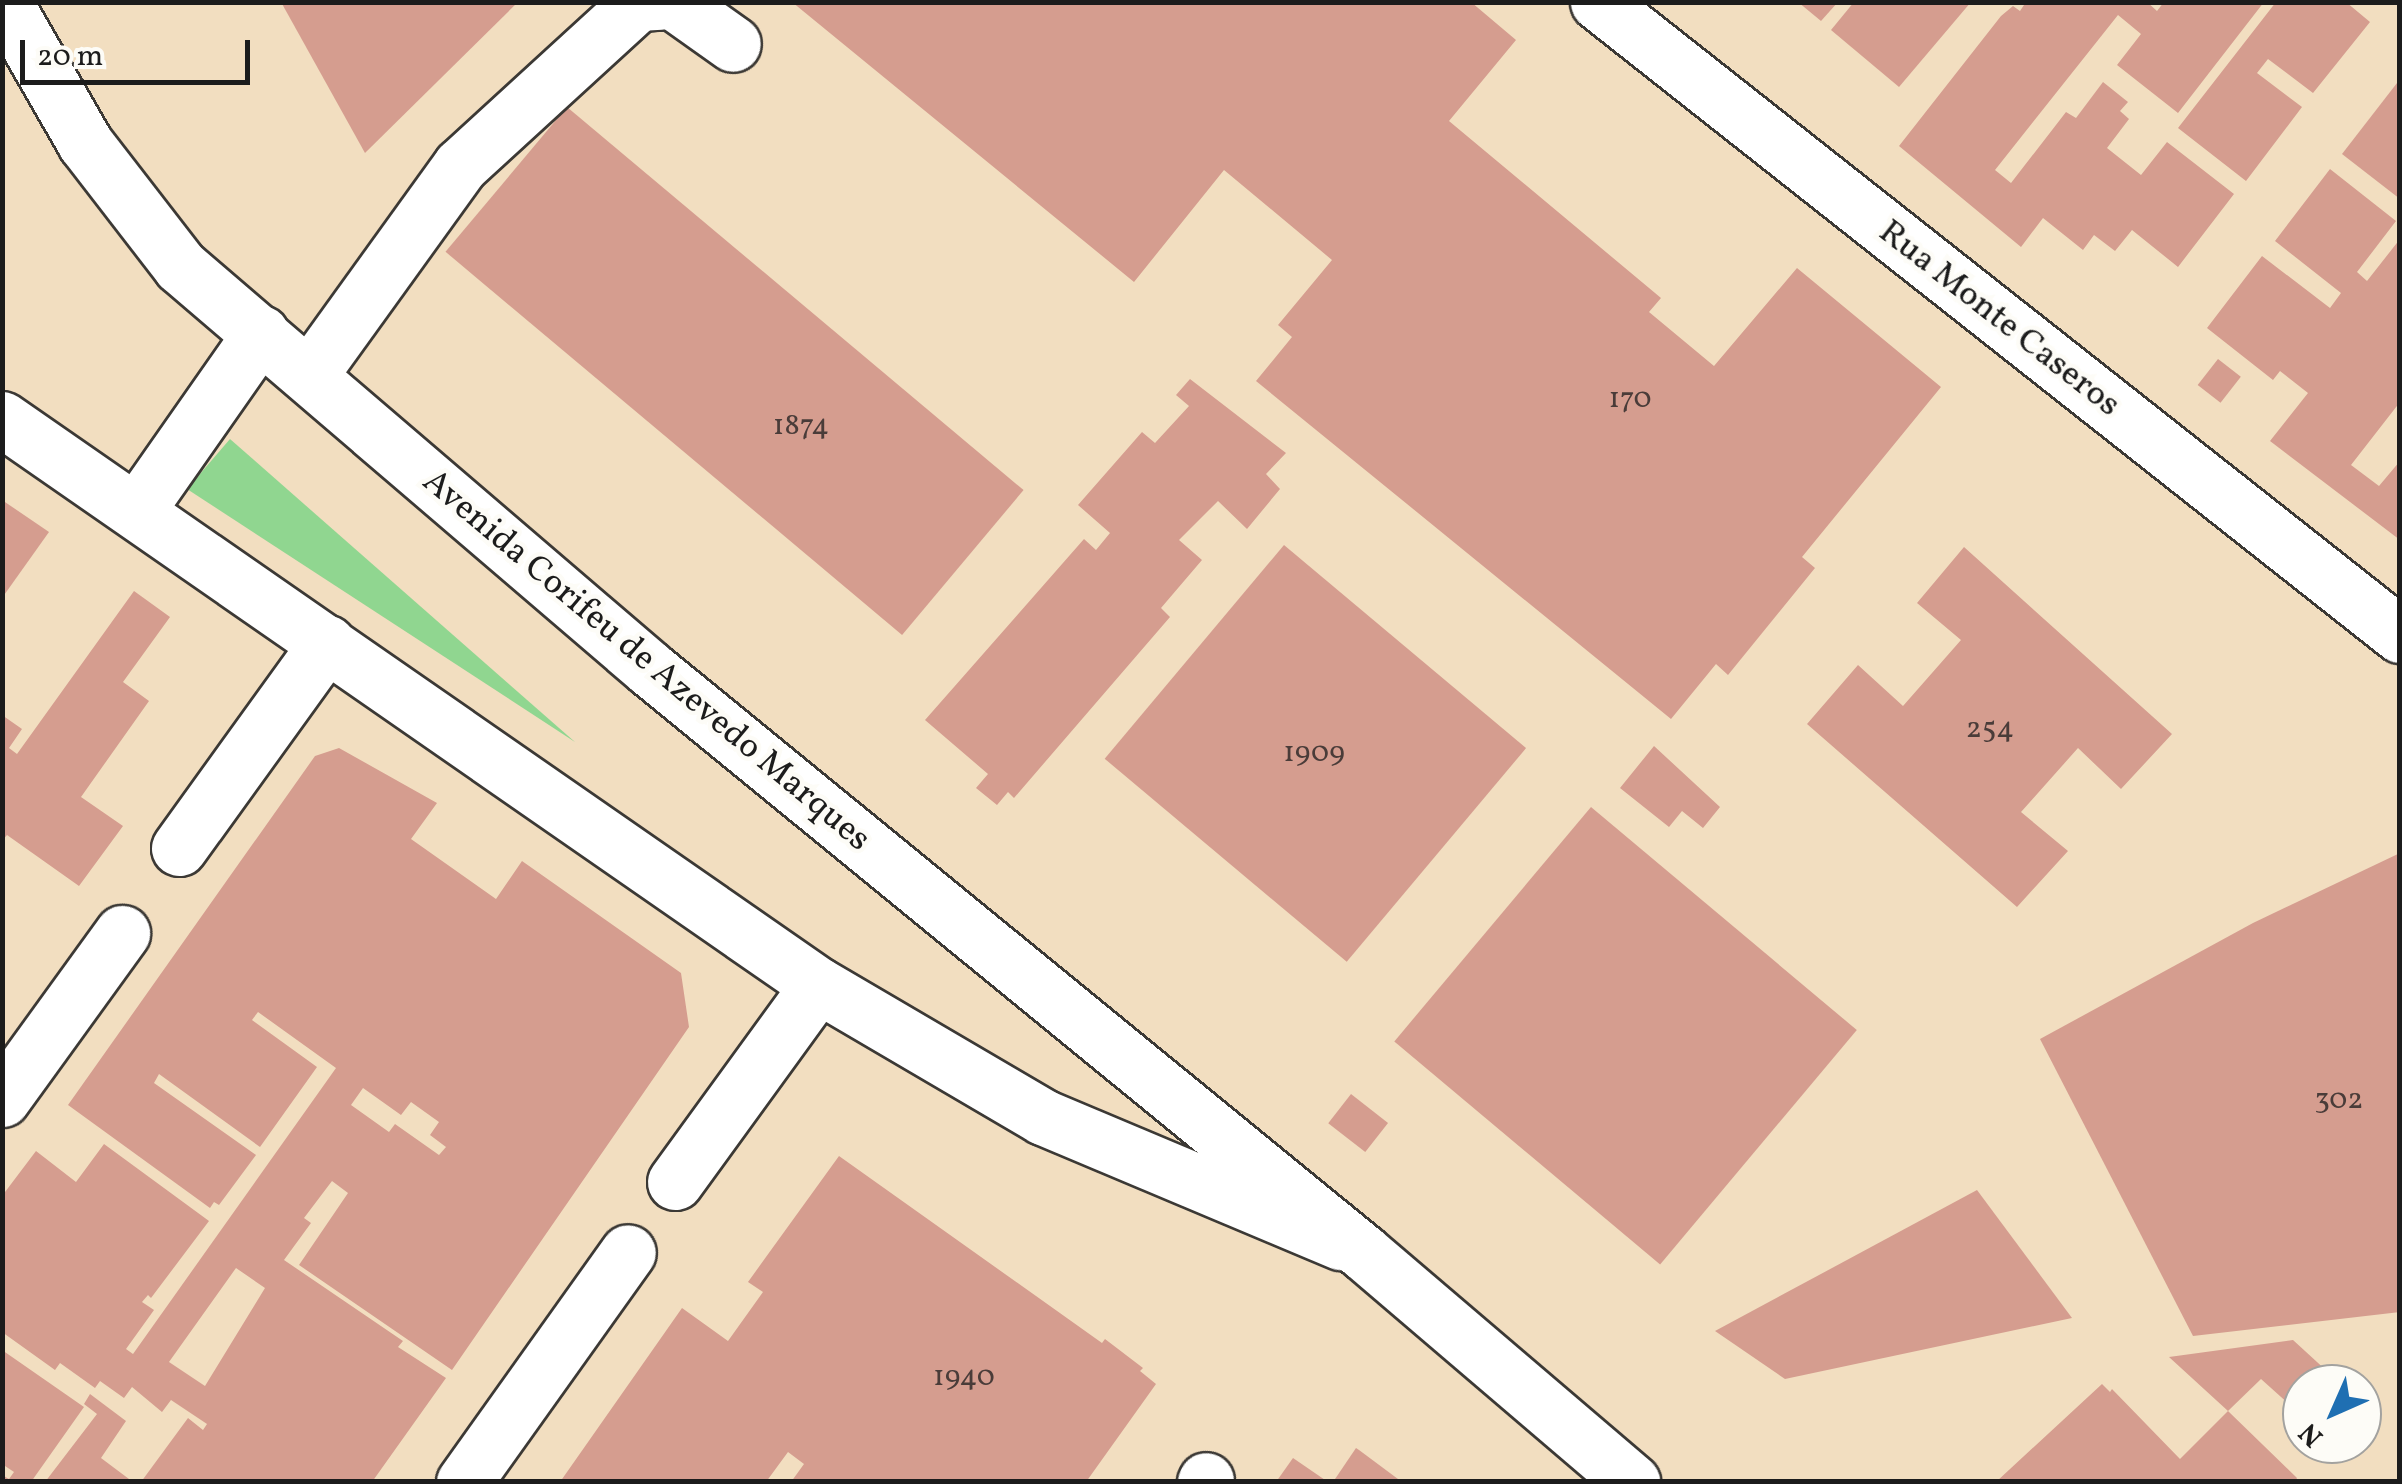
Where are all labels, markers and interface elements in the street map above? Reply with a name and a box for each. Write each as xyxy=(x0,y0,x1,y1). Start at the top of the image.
scale bar xyxy=(25,20,255,82)
text: 20 m xyxy=(37,36,103,78)
street label: Rua Monte Caseros xyxy=(1870,212,2128,426)
house number: 170 xyxy=(1608,381,1652,417)
house number: 1874 xyxy=(773,408,829,444)
street label: Avenida Corifeu de Azevedo Marques xyxy=(414,461,878,861)
house number: 254 xyxy=(1966,711,2014,747)
house number: 1909 xyxy=(1283,735,1345,771)
house number: 302 xyxy=(2315,1082,2363,1118)
house number: 1940 xyxy=(933,1359,995,1395)
north arrow xyxy=(2282,1364,2382,1464)
text: N xyxy=(2291,1413,2333,1455)

